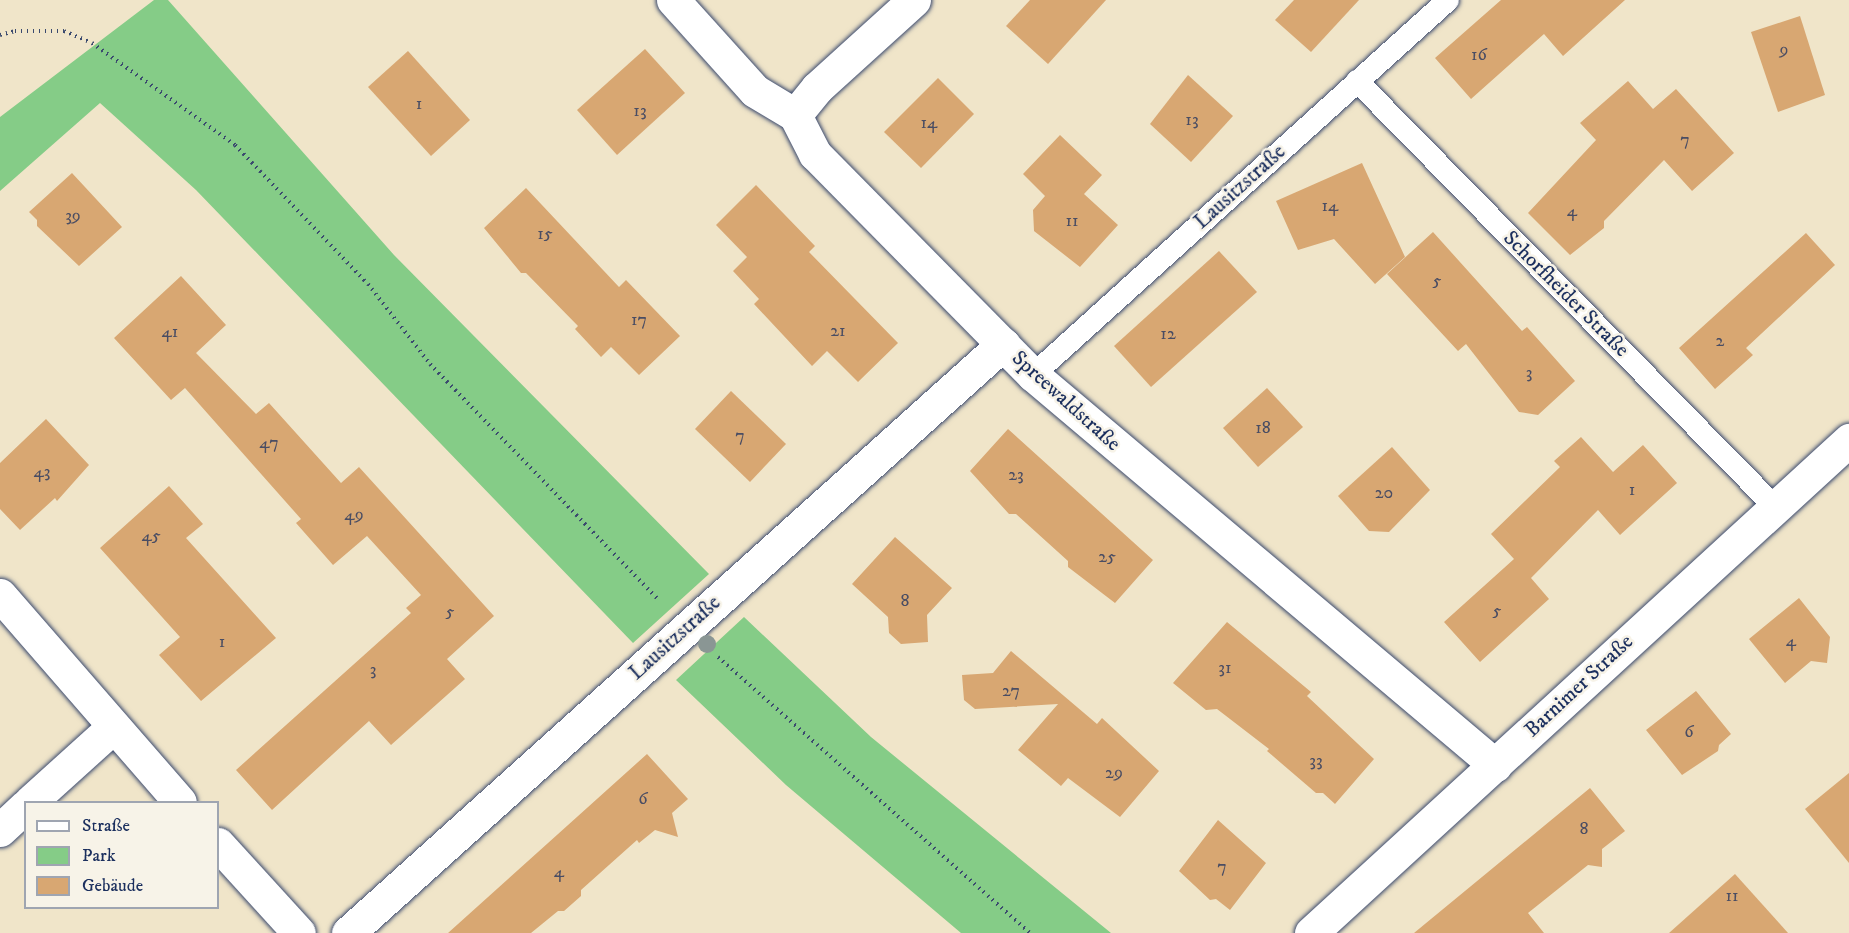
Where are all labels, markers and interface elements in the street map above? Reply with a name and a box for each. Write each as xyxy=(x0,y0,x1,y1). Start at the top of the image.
house number: 9 xyxy=(1780,39,1788,61)
house number: 16 xyxy=(1471,44,1487,66)
house number: 1 xyxy=(416,93,422,115)
house number: 13 xyxy=(633,100,647,122)
house number: 13 xyxy=(1185,109,1199,131)
house number: 14 xyxy=(921,112,937,134)
house number: 7 xyxy=(1680,129,1690,151)
street label: Lausitzstraße xyxy=(1189,139,1291,235)
house number: 14 xyxy=(1322,195,1338,217)
house number: 4 xyxy=(1567,200,1577,222)
house number: 39 xyxy=(65,205,81,227)
house number: 11 xyxy=(1065,210,1079,232)
house number: 15 xyxy=(537,223,553,245)
street label: Schorfheider Straße xyxy=(1498,226,1634,362)
house number: 5 xyxy=(1433,270,1441,292)
house number: 17 xyxy=(631,309,647,331)
house number: 21 xyxy=(830,320,846,342)
house number: 41 xyxy=(162,321,178,343)
house number: 12 xyxy=(1160,323,1176,345)
house number: 2 xyxy=(1716,330,1724,352)
street label: Spreewaldstraße xyxy=(1006,346,1126,456)
house number: 3 xyxy=(1526,362,1532,384)
house number: 18 xyxy=(1255,417,1271,439)
house number: 7 xyxy=(735,425,745,447)
house number: 47 xyxy=(259,432,279,454)
house number: 43 xyxy=(33,461,51,483)
house number: 23 xyxy=(1008,464,1024,486)
house number: 1 xyxy=(1629,479,1635,501)
house number: 20 xyxy=(1375,482,1393,504)
house number: 49 xyxy=(344,504,364,526)
house number: 45 xyxy=(141,525,161,547)
house number: 25 xyxy=(1098,546,1116,568)
street label: Lausitzstraße xyxy=(624,590,726,686)
house number: 8 xyxy=(900,590,910,612)
house number: 5 xyxy=(1493,600,1501,622)
house number: 5 xyxy=(446,601,454,623)
street label: Barnimer Straße xyxy=(1520,629,1638,743)
house number: 4 xyxy=(1786,630,1796,652)
house number: 1 xyxy=(219,631,225,653)
house number: 31 xyxy=(1218,657,1232,679)
house number: 3 xyxy=(370,659,376,681)
house number: 27 xyxy=(1002,680,1020,702)
house number: 6 xyxy=(1684,721,1694,743)
house number: 33 xyxy=(1309,750,1323,772)
house number: 29 xyxy=(1105,762,1123,784)
house number: 6 xyxy=(638,788,648,810)
legend xyxy=(24,801,219,909)
text: Straße xyxy=(82,815,130,837)
house number: 8 xyxy=(1579,818,1589,840)
text: Park xyxy=(82,845,116,867)
house number: 7 xyxy=(1217,856,1227,878)
house number: 4 xyxy=(554,861,564,883)
text: Gebäude xyxy=(82,875,143,897)
house number: 11 xyxy=(1725,885,1739,907)

